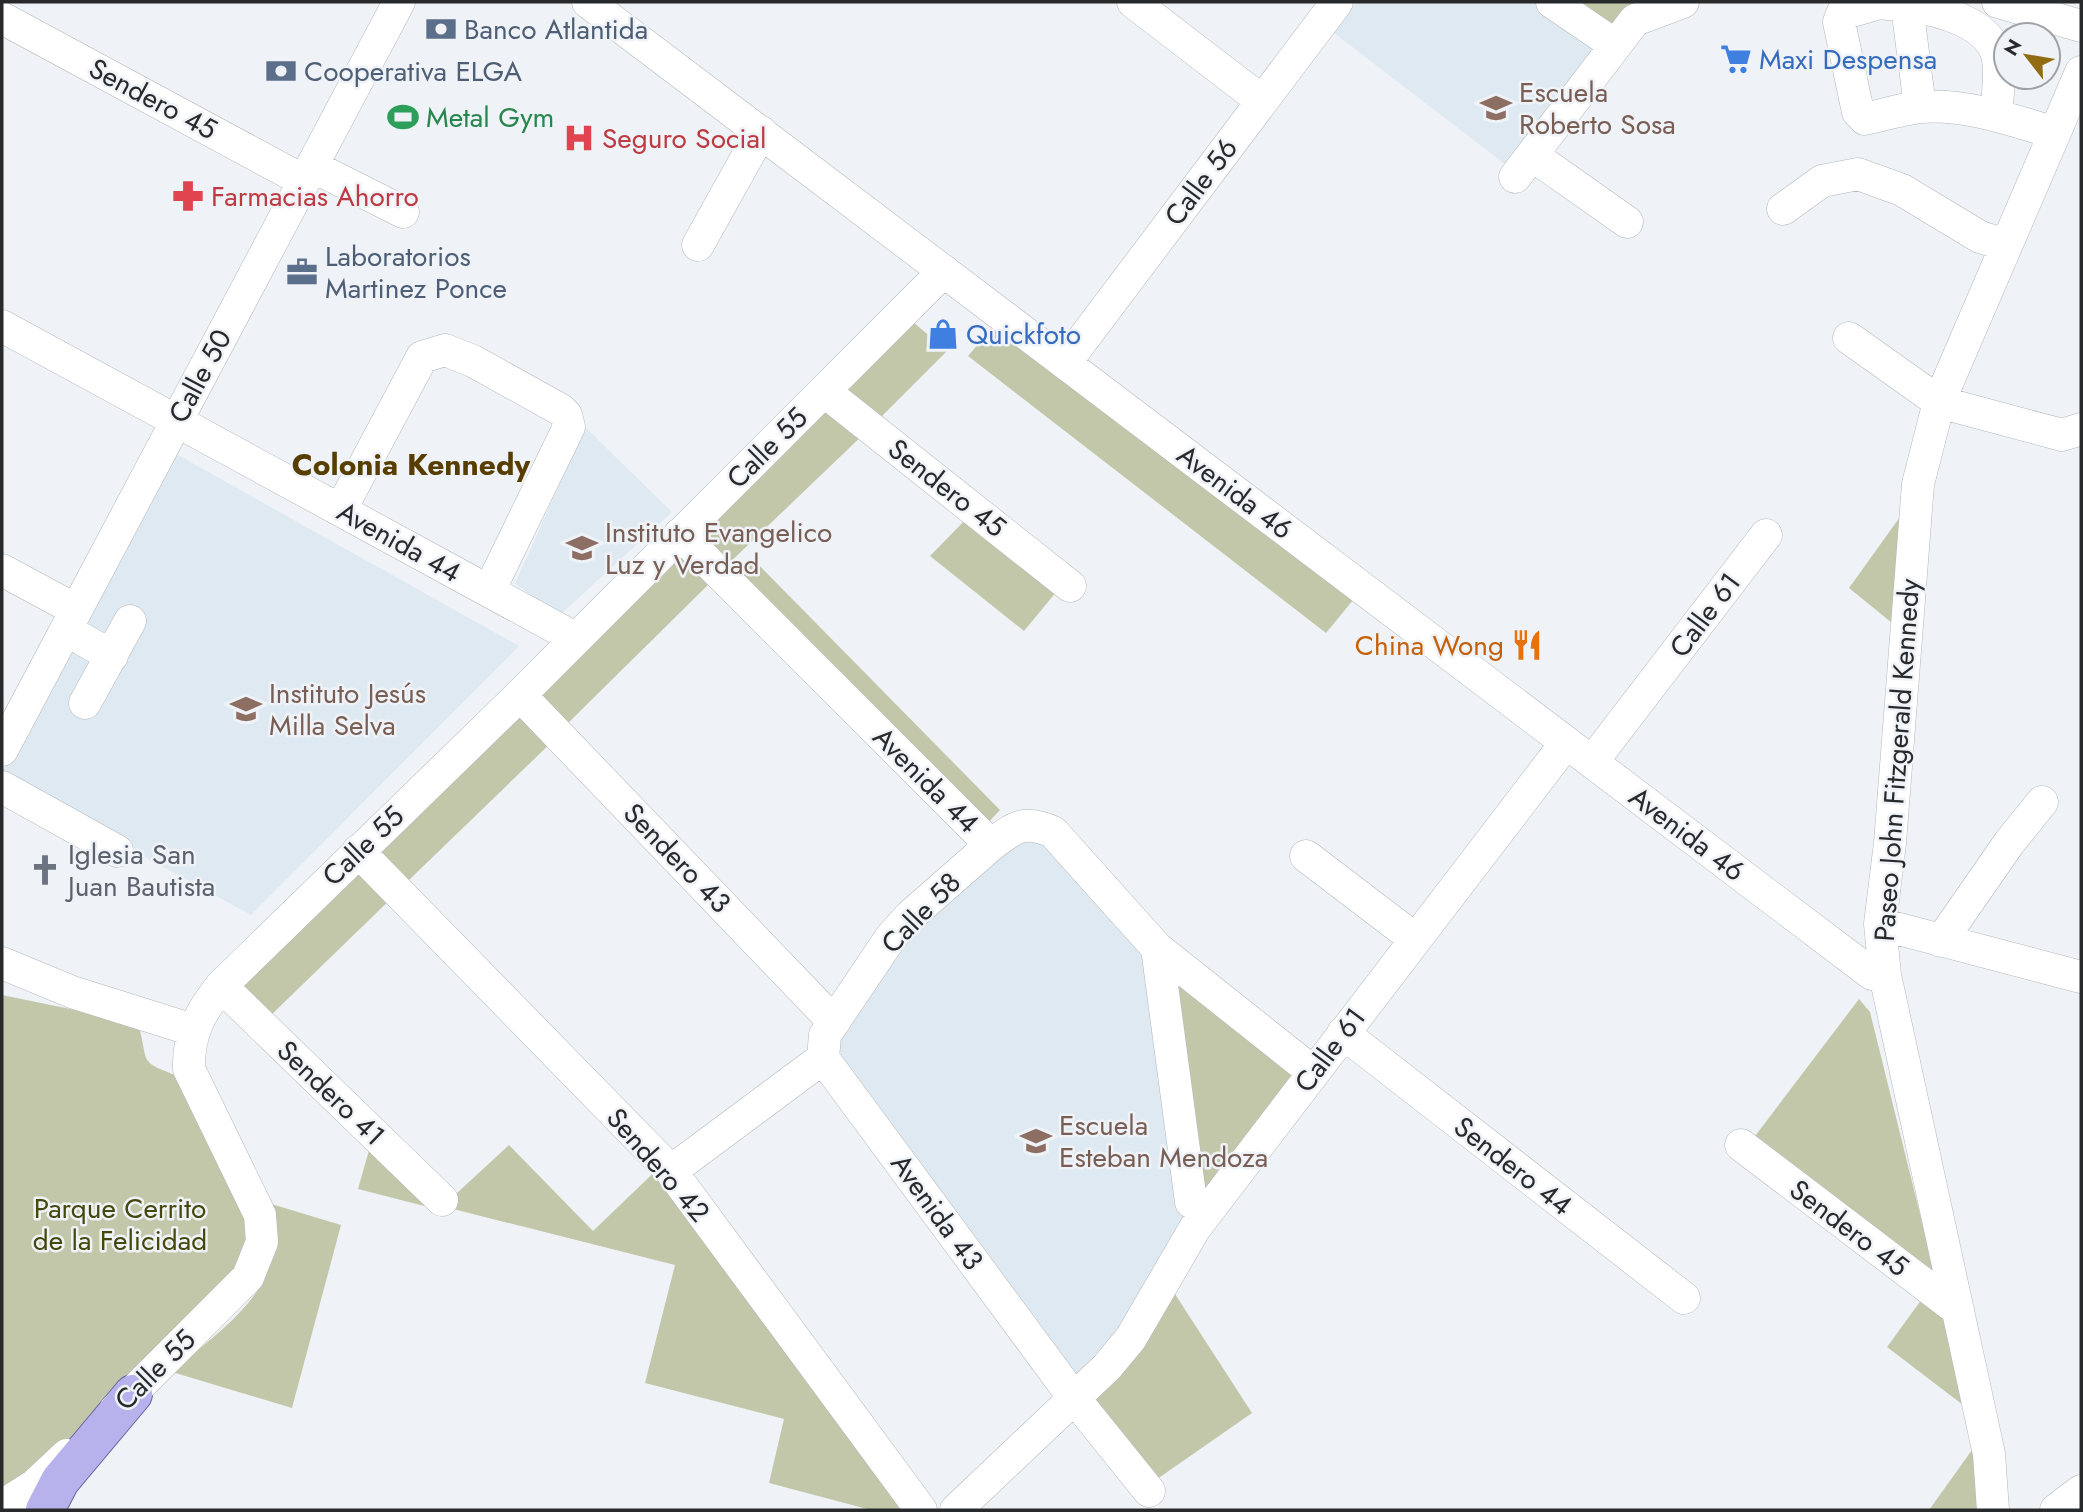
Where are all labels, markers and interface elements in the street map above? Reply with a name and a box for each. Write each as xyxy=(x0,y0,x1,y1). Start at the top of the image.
place label: Banco Atlantida xyxy=(464,9,648,50)
bank icon: Banco Atlantida xyxy=(424,12,458,46)
north arrow xyxy=(1992,21,2062,91)
text: N xyxy=(1997,34,2028,61)
place label: Maxi Despensa xyxy=(1759,39,1937,80)
supermarket icon: Maxi Despensa xyxy=(1719,42,1753,76)
street label: Sendero 45 xyxy=(82,48,224,150)
place label: Cooperativa ELGA xyxy=(304,51,522,92)
bank icon: Cooperativa ELGA xyxy=(264,54,298,88)
place label: Escuela Roberto Sosa xyxy=(1519,72,1676,145)
school or university icon: Escuela Roberto Sosa xyxy=(1479,91,1513,125)
place label: Metal Gym xyxy=(426,97,554,138)
sports icon: Metal Gym xyxy=(386,100,420,134)
place label: Seguro Social xyxy=(602,118,767,159)
hospital icon: Seguro Social xyxy=(562,121,596,155)
street label: Calle 56 xyxy=(1154,130,1248,234)
place label: Farmacias Ahorro xyxy=(211,176,419,217)
pharmacy icon: Farmacias Ahorro xyxy=(171,179,205,213)
place label: Laboratorios Martinez Ponce xyxy=(325,236,507,309)
office icon: Laboratorios Martinez Ponce xyxy=(285,255,319,289)
place label: Quickfoto xyxy=(966,314,1081,355)
shop icon: Quickfoto xyxy=(926,317,960,351)
street label: Calle 50 xyxy=(158,322,242,430)
street label: Calle 55 xyxy=(717,398,817,498)
street label: Sendero 45 xyxy=(879,429,1015,547)
street label: Avenida 46 xyxy=(1168,435,1302,549)
district label: Colonia Kennedy xyxy=(292,443,531,486)
street label: Avenida 44 xyxy=(330,491,468,593)
place label: Instituto Evangelico Luz y Verdad xyxy=(605,512,832,585)
school or university icon: Instituto Evangelico Luz y Verdad xyxy=(565,531,599,565)
street label: Calle 61 xyxy=(1659,564,1751,666)
street label: Paseo John Fitzgerald Kennedy xyxy=(1864,577,1930,943)
place label: China Wong xyxy=(1355,625,1504,666)
restaurant icon: China Wong xyxy=(1510,628,1544,662)
place label: Instituto Jesús Milla Selva xyxy=(269,673,426,746)
school or university icon: Instituto Jesús Milla Selva xyxy=(229,692,263,726)
street label: Avenida 44 xyxy=(863,717,989,843)
street label: Avenida 46 xyxy=(1620,777,1754,891)
street label: Sendero 43 xyxy=(614,794,740,922)
street label: Calle 55 xyxy=(313,797,413,895)
place label: Iglesia San Juan Bautista xyxy=(64,834,215,907)
church icon: Iglesia San Juan Bautista xyxy=(28,853,62,887)
street label: Calle 58 xyxy=(872,863,970,963)
street label: Calle 61 xyxy=(1284,999,1376,1101)
street label: Sendero 41 xyxy=(268,1031,394,1155)
street label: Sendero 42 xyxy=(597,1099,719,1231)
place label: Escuela Esteban Mendoza xyxy=(1059,1105,1268,1178)
street label: Sendero 44 xyxy=(1445,1107,1581,1225)
school or university icon: Escuela Esteban Mendoza xyxy=(1019,1124,1053,1158)
street label: Avenida 43 xyxy=(881,1145,993,1279)
street label: Sendero 45 xyxy=(1781,1170,1917,1286)
park label: Parque Cerrito de la Felicidad xyxy=(33,1188,207,1261)
street label: Calle 55 xyxy=(105,1320,205,1420)

